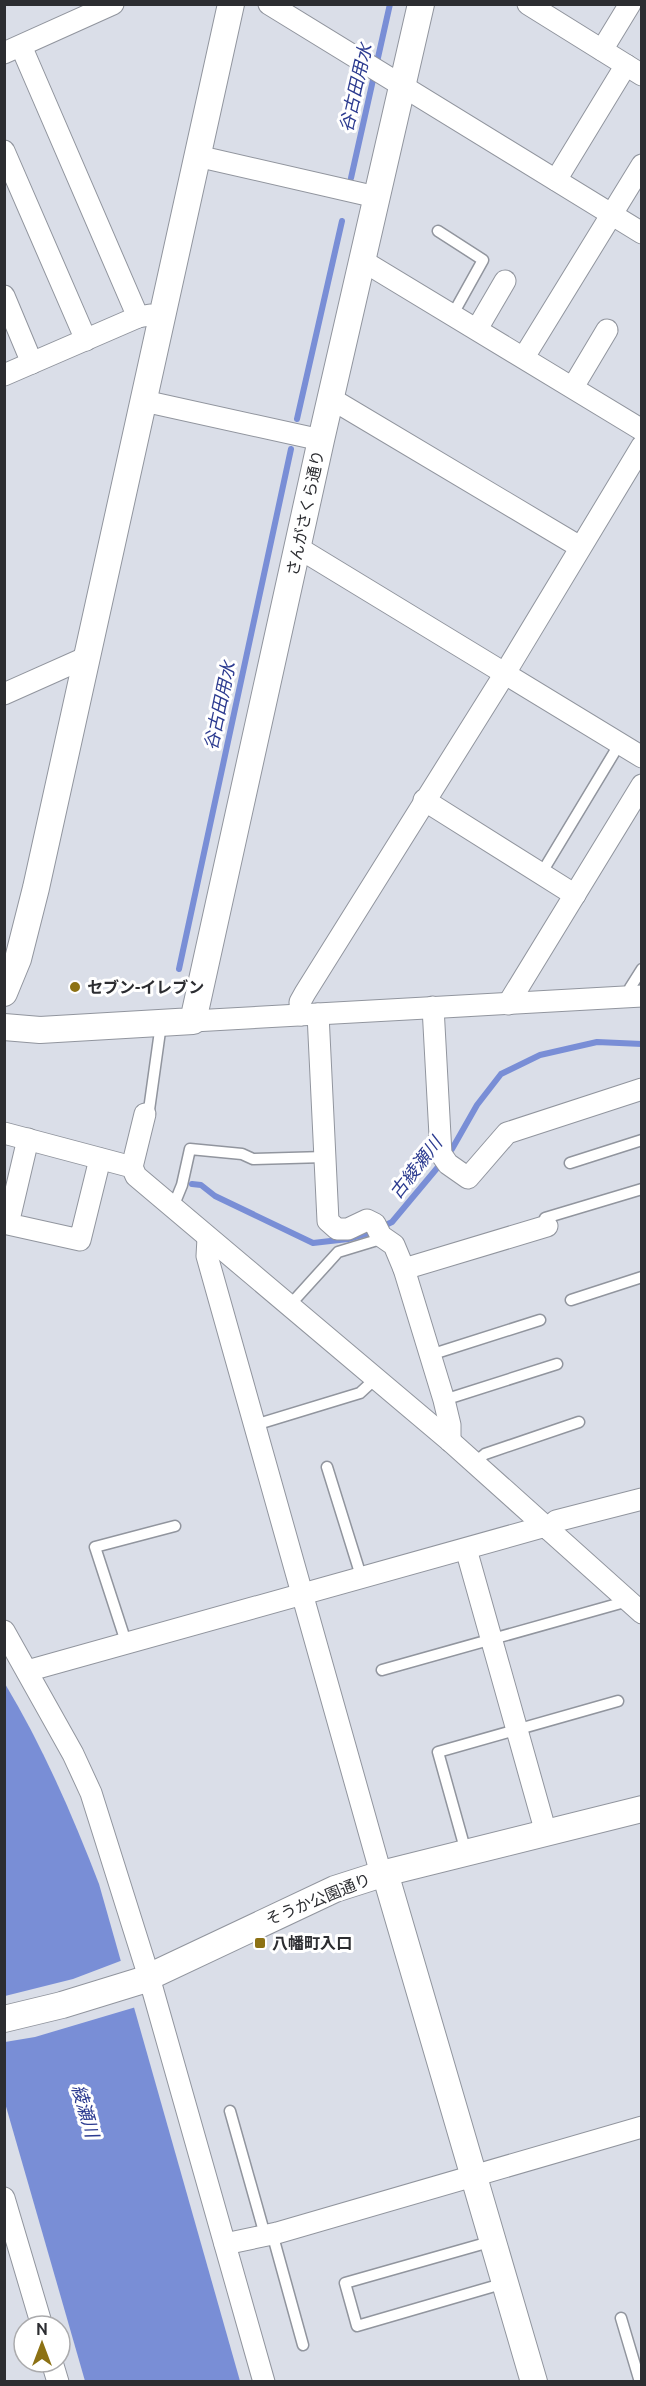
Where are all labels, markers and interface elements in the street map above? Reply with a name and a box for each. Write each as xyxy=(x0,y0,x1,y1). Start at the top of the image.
water label: 谷古田用水 xyxy=(335,40,375,134)
street label: さんがさくら通り xyxy=(283,449,327,577)
water label: 谷古田用水 xyxy=(200,658,239,752)
place label: セブン-イレブン xyxy=(87,978,204,996)
marker: セブン-イレブン xyxy=(68,980,82,994)
water label: 古綾瀬川 xyxy=(385,1131,446,1202)
street label: そうか公園通り xyxy=(263,1870,373,1928)
place label: 八幡町入口 xyxy=(272,1934,352,1952)
marker: 八幡町入口 xyxy=(253,1936,267,1950)
water label: 綾瀬川 xyxy=(69,2082,104,2141)
north arrow xyxy=(12,2314,72,2374)
text: N xyxy=(36,2320,48,2338)

